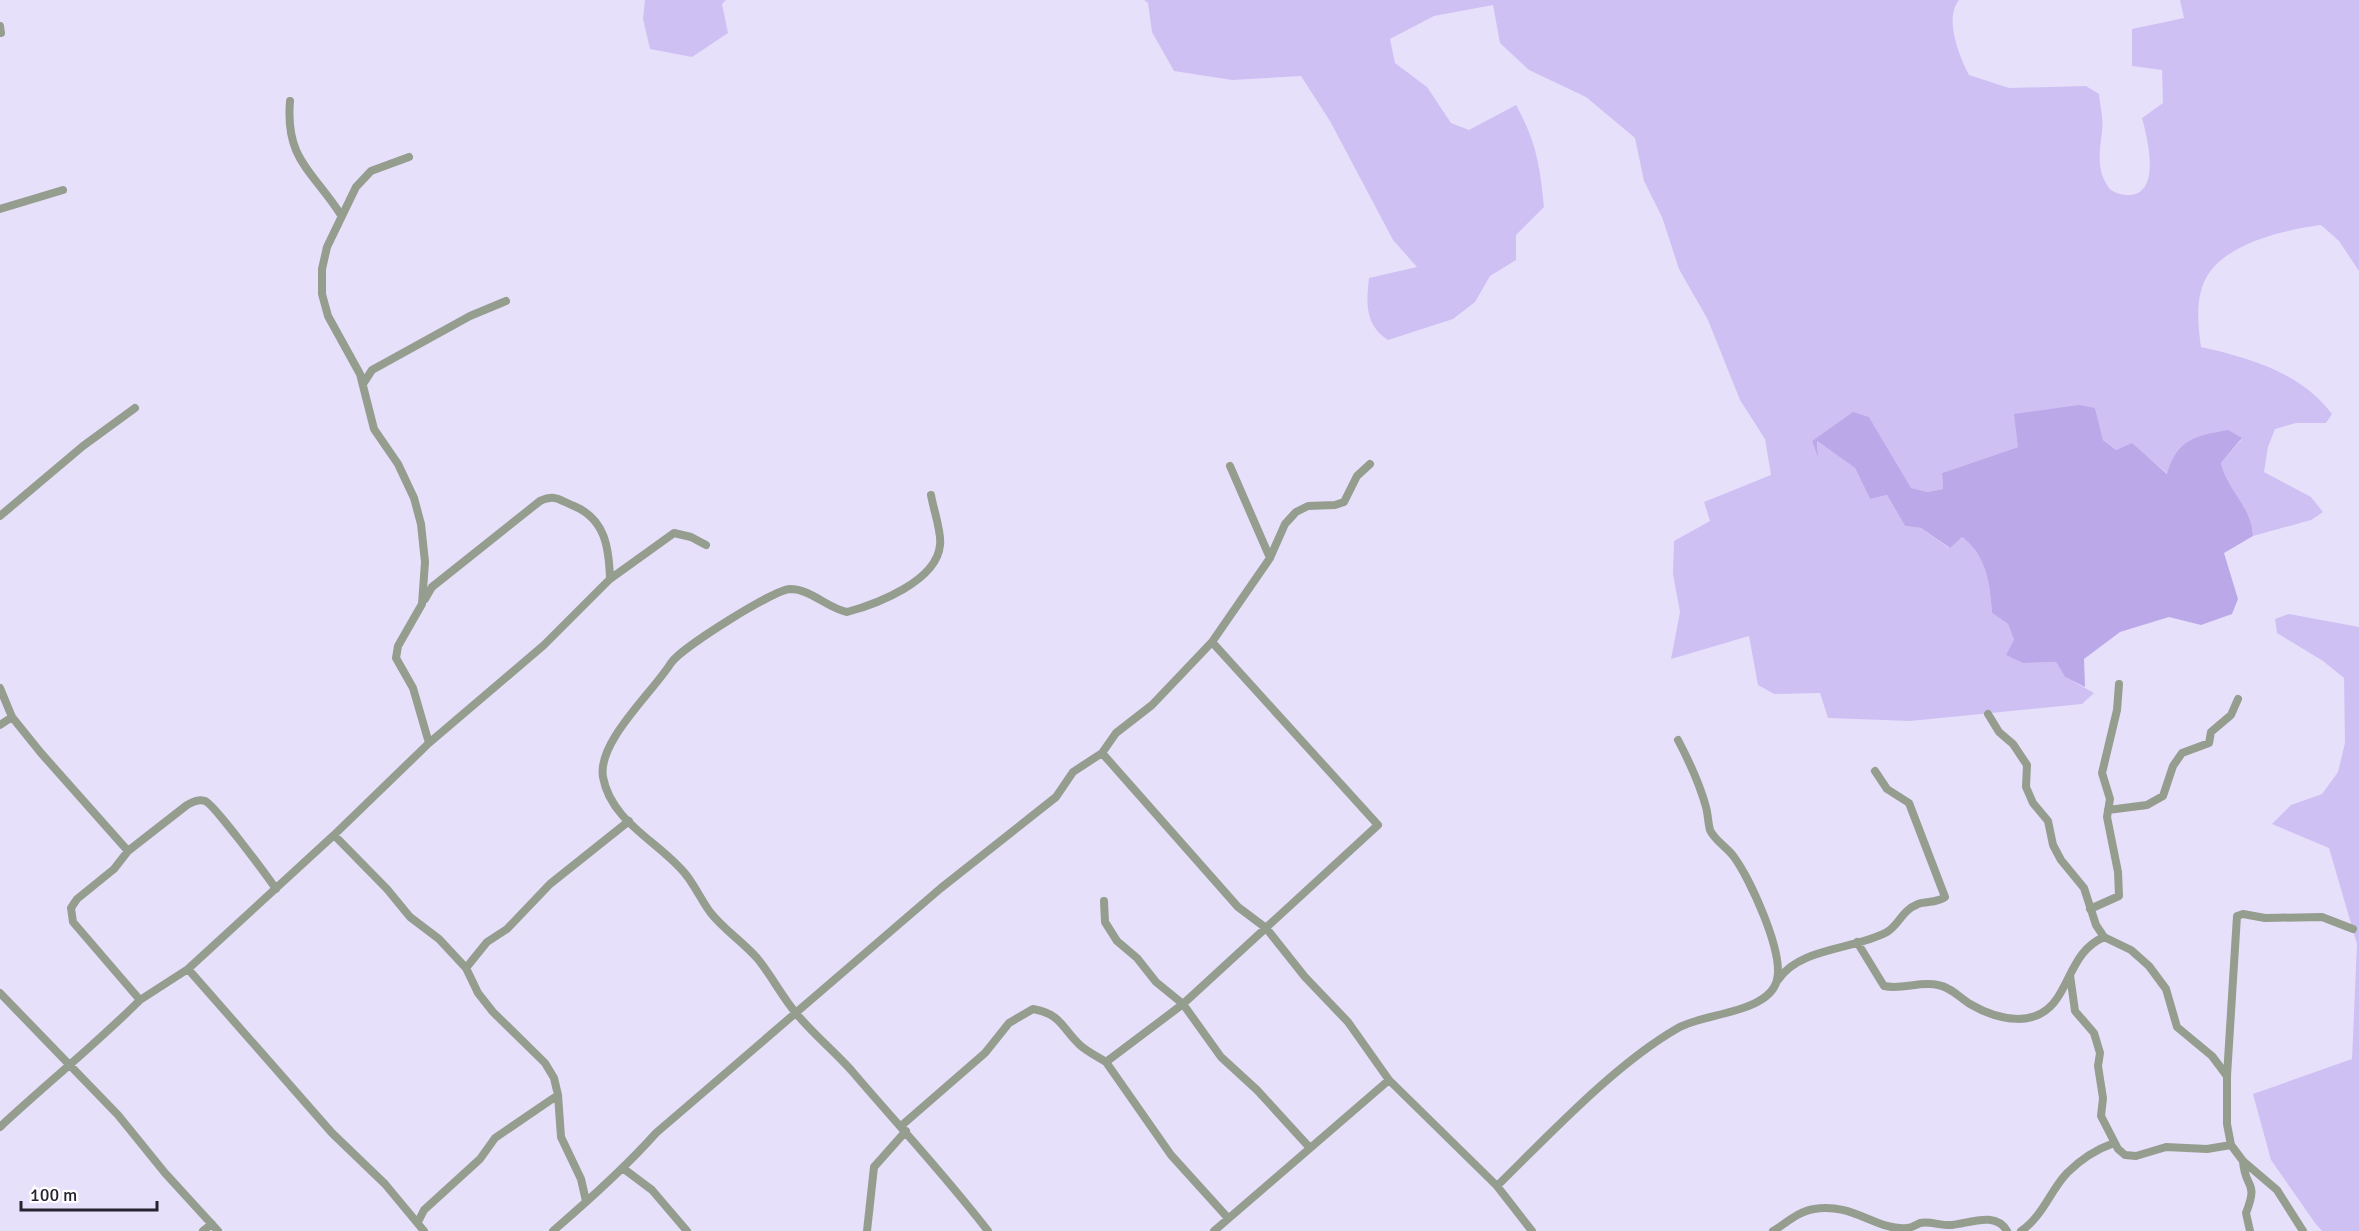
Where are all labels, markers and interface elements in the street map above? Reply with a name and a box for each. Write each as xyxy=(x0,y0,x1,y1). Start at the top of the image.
scale bar xyxy=(21,1174,158,1212)
text: 100 m xyxy=(30,1184,77,1206)

